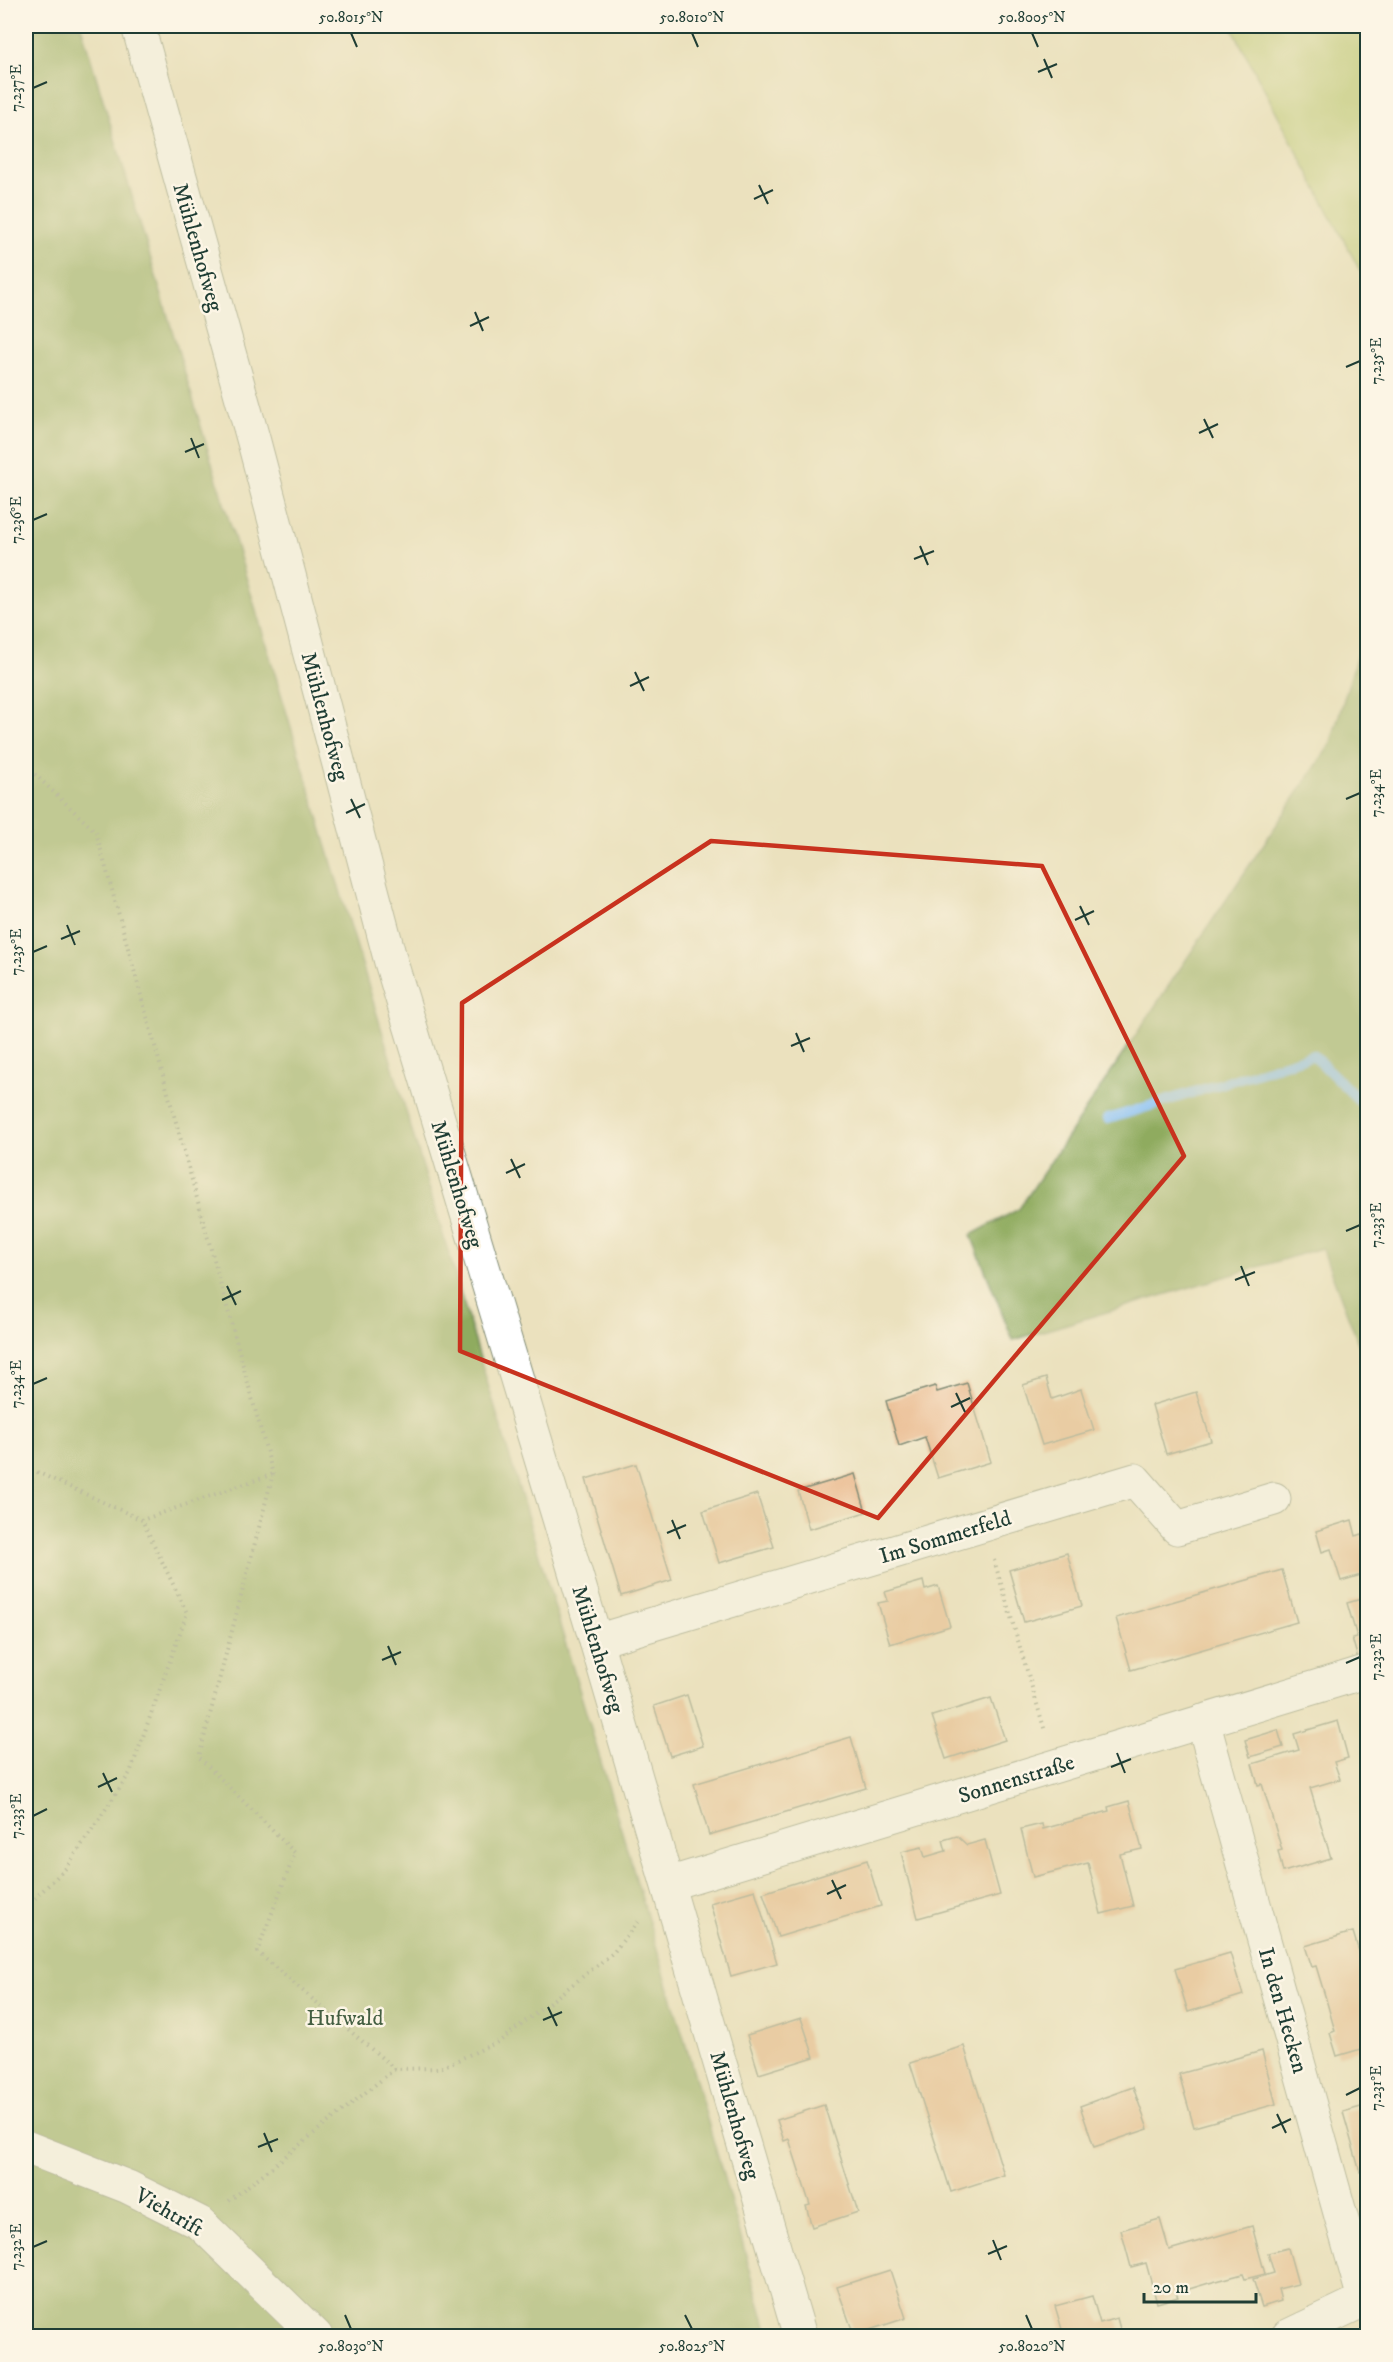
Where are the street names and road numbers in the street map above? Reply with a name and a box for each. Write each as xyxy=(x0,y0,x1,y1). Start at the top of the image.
street label: Mühlenhofweg xyxy=(166,180,229,315)
street label: Mühlenhofweg xyxy=(294,649,355,784)
street label: Mühlenhofweg xyxy=(424,1117,489,1252)
street label: Im Sommerfeld xyxy=(876,1505,1015,1570)
street label: Mühlenhofweg xyxy=(565,1582,630,1717)
street label: Sonnenstraße xyxy=(955,1749,1078,1810)
street label: In den Hecken xyxy=(1252,1944,1314,2077)
street label: Mühlenhofweg xyxy=(703,2048,766,2183)
street label: Viehtrift xyxy=(129,2181,208,2243)

